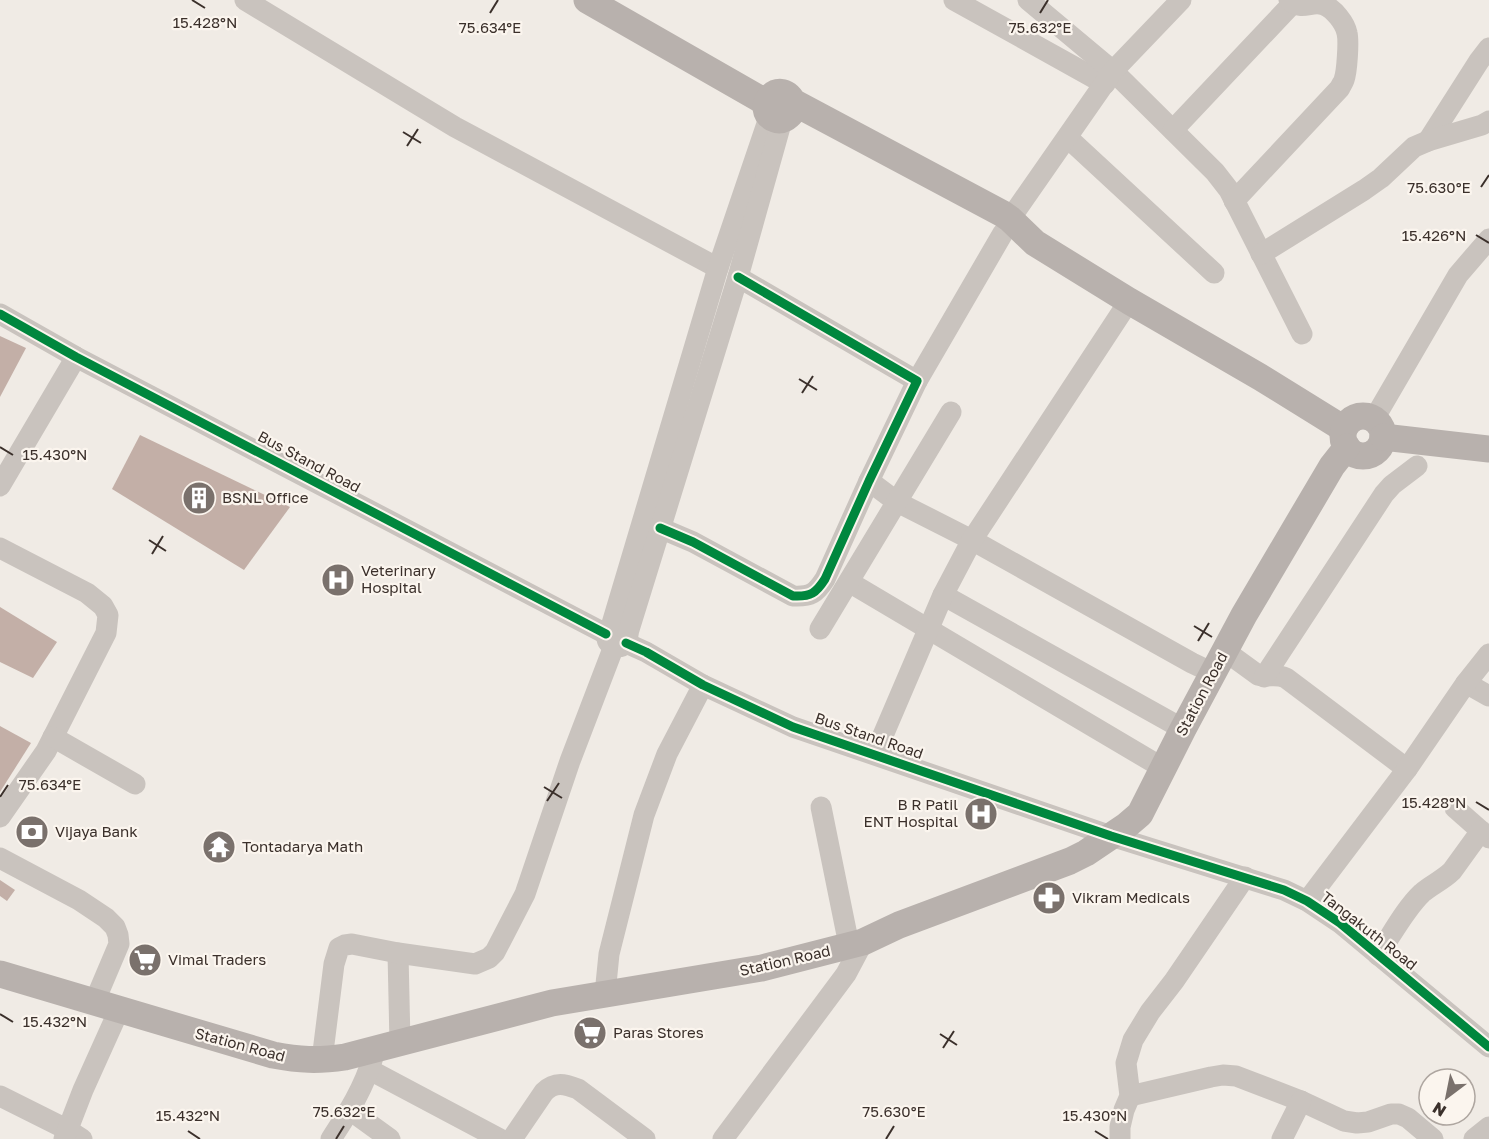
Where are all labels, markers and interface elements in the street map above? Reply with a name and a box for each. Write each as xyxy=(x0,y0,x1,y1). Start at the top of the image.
text: 15.428°N xyxy=(173,13,237,31)
text: 75.634°E xyxy=(459,18,521,36)
text: 75.632°E xyxy=(1009,18,1071,36)
text: 75.630°E xyxy=(1407,178,1471,196)
text: 15.426°N xyxy=(1402,226,1466,244)
street label: Bus Stand Road xyxy=(255,427,364,496)
text: 15.430°N xyxy=(23,445,87,463)
building icon: BSNL Office xyxy=(181,480,217,516)
place label: BSNL Office xyxy=(222,488,309,506)
place label: Veterinary Hospital xyxy=(361,561,436,596)
hospital icon: Veterinary Hospital xyxy=(320,562,356,598)
street label: Station Road xyxy=(1171,649,1231,739)
street label: Bus Stand Road xyxy=(813,708,926,762)
text: 75.634°E xyxy=(19,775,81,793)
text: 15.428°N xyxy=(1402,793,1466,811)
place label: B R Patil ENT Hospital xyxy=(864,795,958,830)
hospital icon: B R Patil ENT Hospital xyxy=(963,796,999,832)
bank icon: Vijaya Bank xyxy=(14,814,50,850)
place label: Vijaya Bank xyxy=(55,822,138,840)
temple icon: Tontadarya Math xyxy=(201,829,237,865)
place label: Tontadarya Math xyxy=(242,837,363,855)
pharmacy icon: Vikram Medicals xyxy=(1031,880,1067,916)
street label: Tangakuth Road xyxy=(1318,887,1421,973)
place label: Vikram Medicals xyxy=(1072,888,1190,906)
street label: Station Road xyxy=(738,941,832,979)
supermarket icon: Vimal Traders xyxy=(127,942,163,978)
place label: Vimal Traders xyxy=(168,950,266,968)
text: 15.432°N xyxy=(23,1012,87,1030)
supermarket icon: Paras Stores xyxy=(572,1015,608,1051)
street label: Station Road xyxy=(193,1023,287,1065)
place label: Paras Stores xyxy=(613,1023,704,1041)
north arrow xyxy=(1417,1067,1477,1127)
text: N xyxy=(1429,1098,1450,1121)
text: 75.632°E xyxy=(313,1102,375,1120)
text: 75.630°E xyxy=(862,1102,926,1120)
text: 15.432°N xyxy=(156,1106,220,1124)
text: 15.430°N xyxy=(1063,1106,1127,1124)

